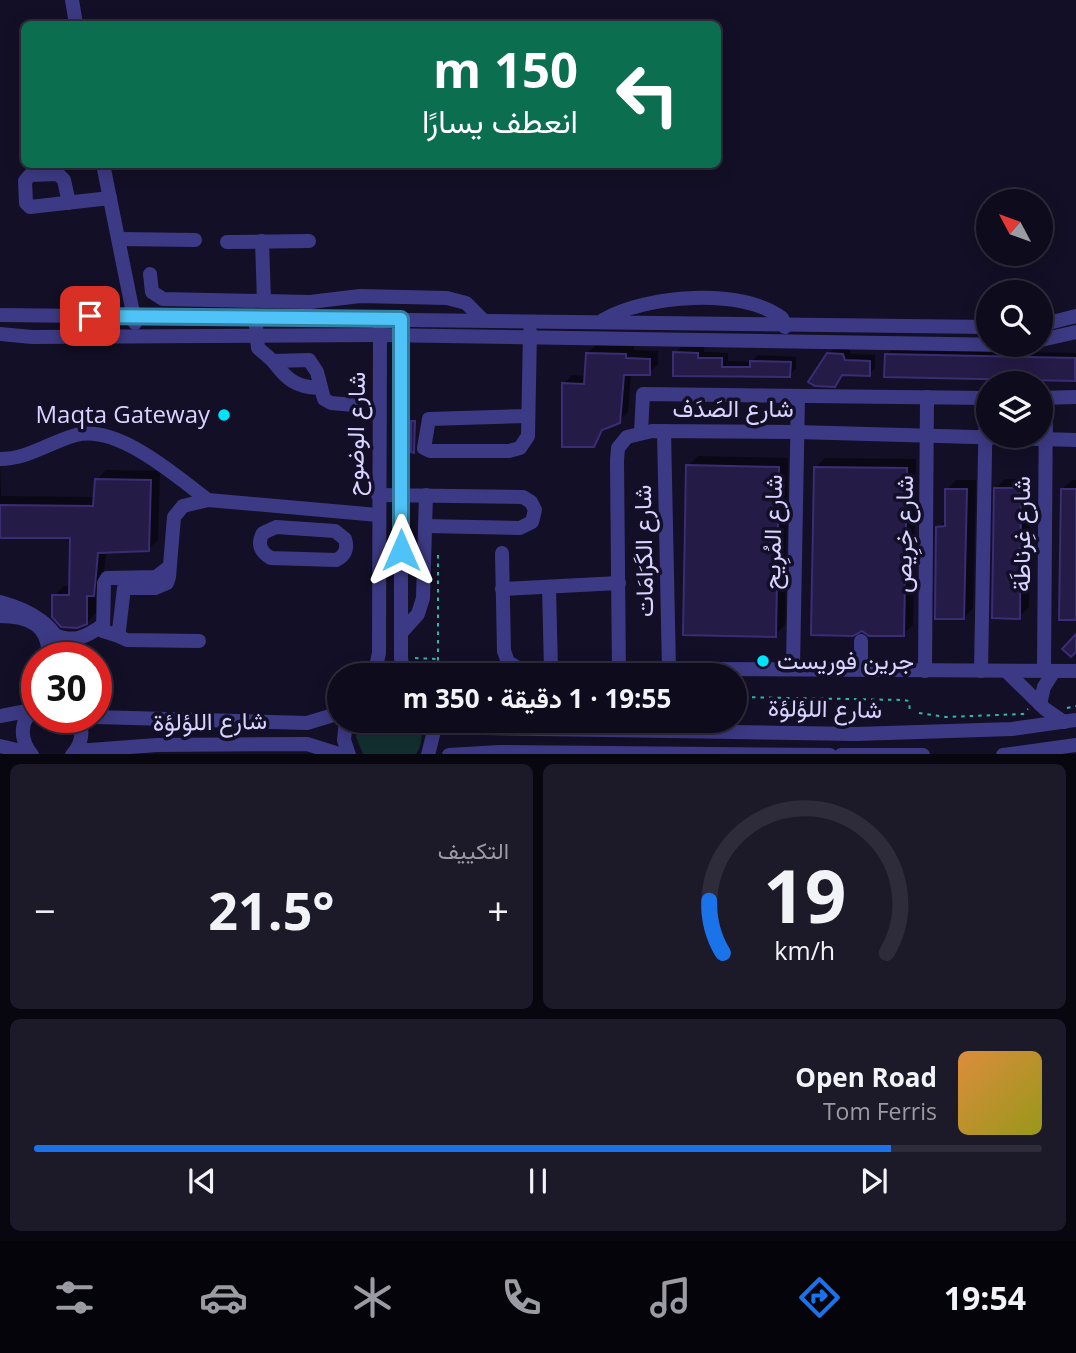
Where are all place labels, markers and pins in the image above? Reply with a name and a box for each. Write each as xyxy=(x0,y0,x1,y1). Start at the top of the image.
pin xyxy=(60,286,120,346)
place label: Maqta Gateway xyxy=(35,397,211,430)
marker: Maqta Gateway xyxy=(216,407,232,423)
place label: جرين فوريست xyxy=(777,643,914,676)
marker: جرين فوريست xyxy=(755,653,771,669)

